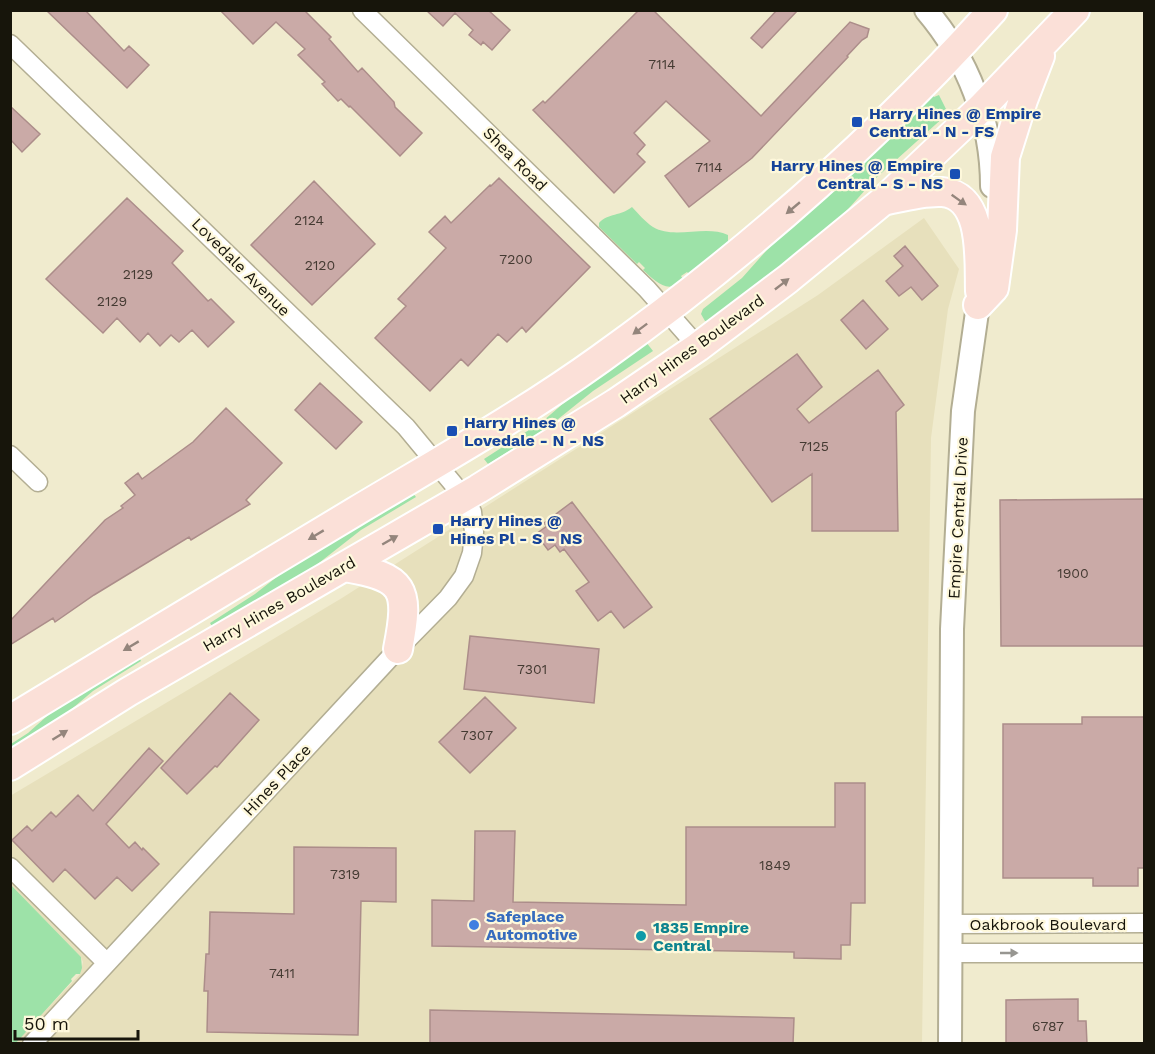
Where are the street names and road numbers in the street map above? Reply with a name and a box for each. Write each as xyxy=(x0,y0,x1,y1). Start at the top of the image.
street label: Shea Road xyxy=(479,123,551,195)
street label: Lovedale Avenue xyxy=(188,214,294,320)
street label: Harry Hines Boulevard xyxy=(616,290,768,408)
street label: Empire Central Drive xyxy=(944,436,972,600)
street label: Harry Hines Boulevard xyxy=(199,552,359,656)
street label: Hines Place xyxy=(239,740,315,820)
street label: Oakbrook Boulevard xyxy=(969,915,1127,934)

